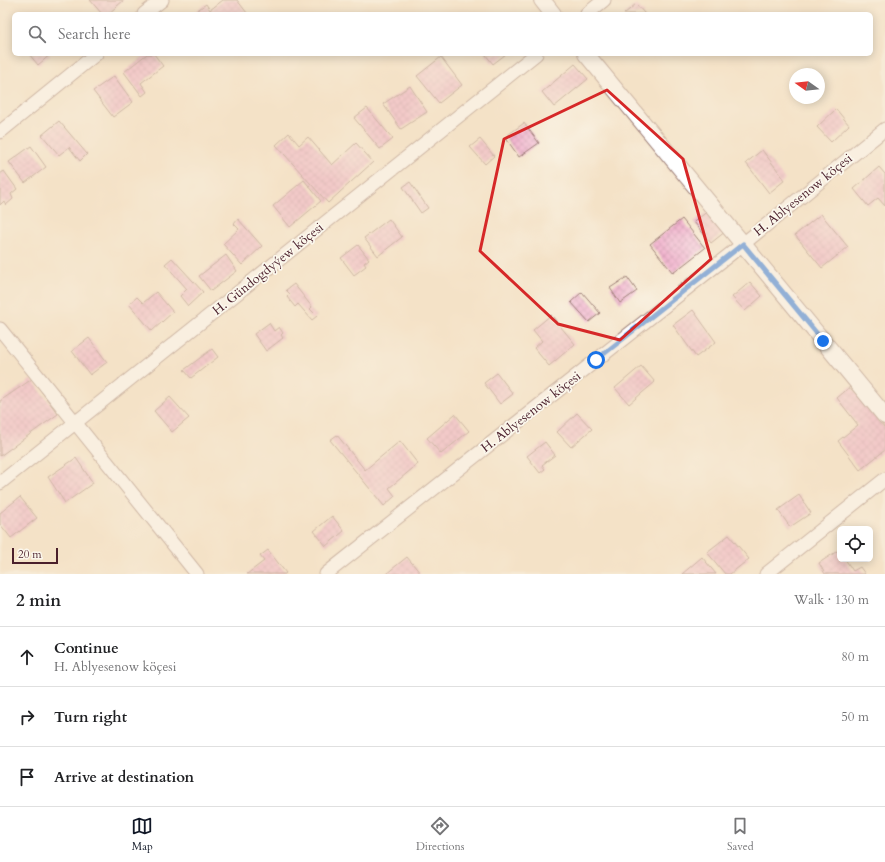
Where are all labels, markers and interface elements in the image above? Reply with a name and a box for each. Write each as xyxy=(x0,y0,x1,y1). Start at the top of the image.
search box xyxy=(12,12,873,56)
icon: search xyxy=(26,23,48,45)
text: Search here xyxy=(58,24,131,44)
north arrow xyxy=(789,68,825,104)
street label: H. Ablyesenow köçesi xyxy=(750,149,856,241)
street label: H. Gündogdyýew köçesi xyxy=(209,218,328,319)
route end xyxy=(814,332,832,350)
route start xyxy=(587,351,605,369)
street label: H. Ablyesenow köçesi xyxy=(477,367,585,457)
map controls xyxy=(837,526,873,562)
button: locate xyxy=(837,526,873,562)
scale bar xyxy=(12,546,58,565)
text: 20 m xyxy=(18,547,42,562)
text: 2 min xyxy=(16,589,61,612)
text: Walk · 130 m xyxy=(794,591,869,609)
text: Continue xyxy=(54,638,119,658)
icon: ahead xyxy=(16,646,38,668)
text: 80 m xyxy=(841,648,869,666)
text: H. Ablyesenow köçesi xyxy=(54,658,176,676)
icon: right xyxy=(16,706,38,728)
text: Turn right xyxy=(54,707,127,727)
text: 50 m xyxy=(841,708,869,726)
icon: arrive xyxy=(16,766,38,788)
text: Arrive at destination xyxy=(54,767,194,787)
tab: Map xyxy=(131,815,153,854)
tab: Directions xyxy=(416,815,464,854)
tab: Saved xyxy=(727,815,754,854)

